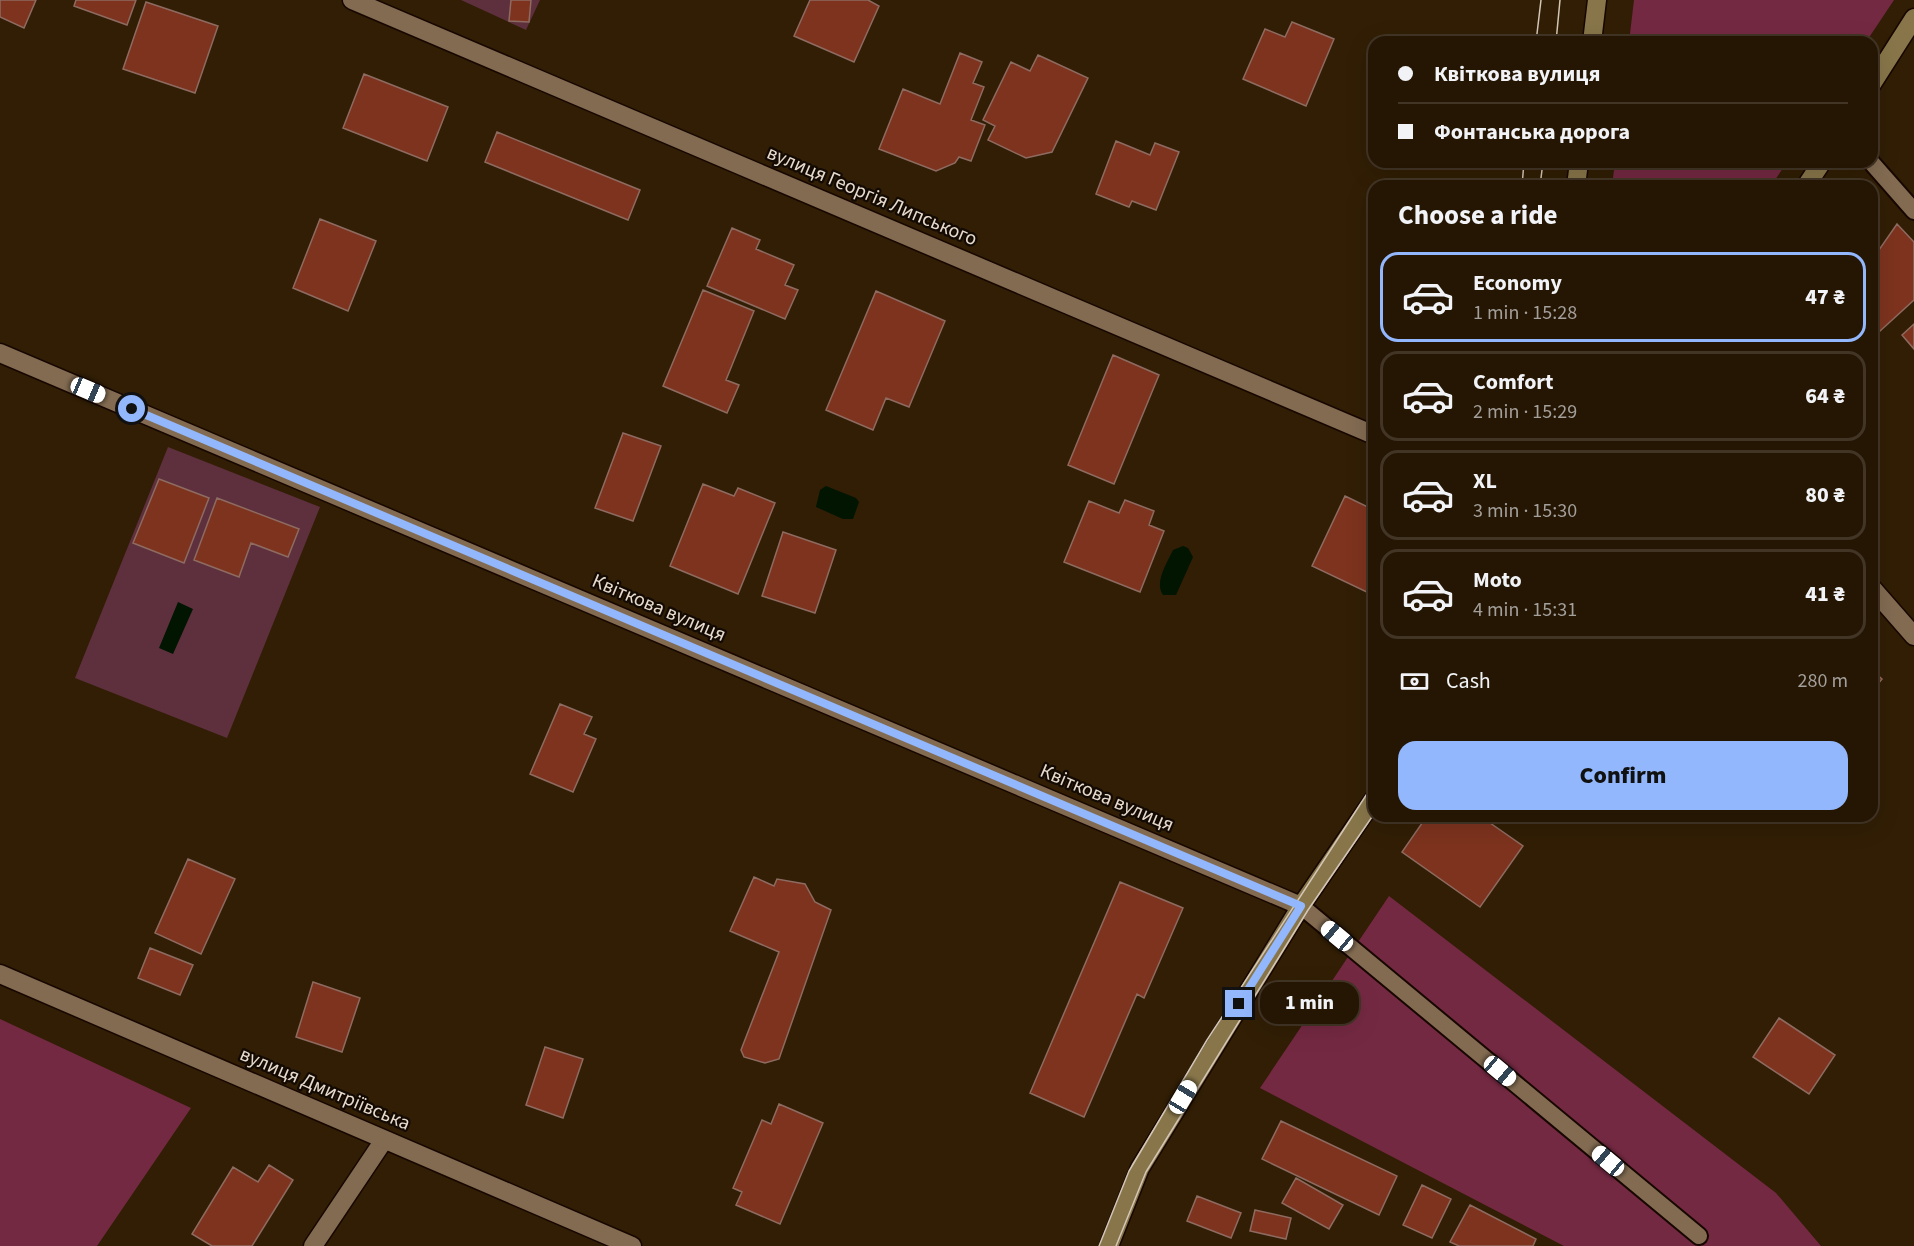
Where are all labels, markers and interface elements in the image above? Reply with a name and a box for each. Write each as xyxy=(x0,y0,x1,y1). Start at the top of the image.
text: Квіткова вулиця xyxy=(1434,58,1600,90)
text: Фонтанська дорога xyxy=(1434,116,1630,148)
street label: вулиця Георгія Липського xyxy=(762,139,982,253)
text: Choose a ride xyxy=(1398,196,1558,235)
text: Economy xyxy=(1473,267,1562,299)
icon: car xyxy=(1401,270,1455,324)
text: 47 ₴ xyxy=(1805,281,1845,313)
text: 1 min · 15:28 xyxy=(1473,299,1577,327)
text: Comfort xyxy=(1473,366,1554,398)
icon: car xyxy=(1401,369,1455,423)
car xyxy=(68,375,108,405)
text: 64 ₴ xyxy=(1805,380,1845,412)
route start xyxy=(118,395,145,422)
text: 2 min · 15:29 xyxy=(1473,398,1577,426)
text: XL xyxy=(1473,465,1497,497)
icon: car xyxy=(1401,468,1455,522)
text: 80 ₴ xyxy=(1805,479,1845,511)
text: 3 min · 15:30 xyxy=(1473,497,1577,525)
text: Moto xyxy=(1473,564,1522,596)
street label: Квіткова вулиця xyxy=(588,567,730,649)
icon: car xyxy=(1401,567,1455,621)
text: 41 ₴ xyxy=(1805,578,1845,610)
text: 4 min · 15:31 xyxy=(1473,596,1577,624)
icon: cash xyxy=(1398,665,1431,698)
text: Cash xyxy=(1446,665,1491,697)
text: 280 m xyxy=(1798,667,1848,695)
button: Confirm xyxy=(1398,741,1848,810)
street label: Квіткова вулиця xyxy=(1036,757,1178,839)
car xyxy=(1317,918,1357,954)
callout: 1 min xyxy=(1260,983,1359,1025)
text: 1 min xyxy=(1285,989,1334,1017)
route end xyxy=(1225,990,1252,1017)
street label: вулиця Дмитріївська xyxy=(235,1040,415,1138)
car xyxy=(1480,1053,1520,1089)
car xyxy=(1166,1077,1200,1117)
car xyxy=(1588,1143,1628,1179)

